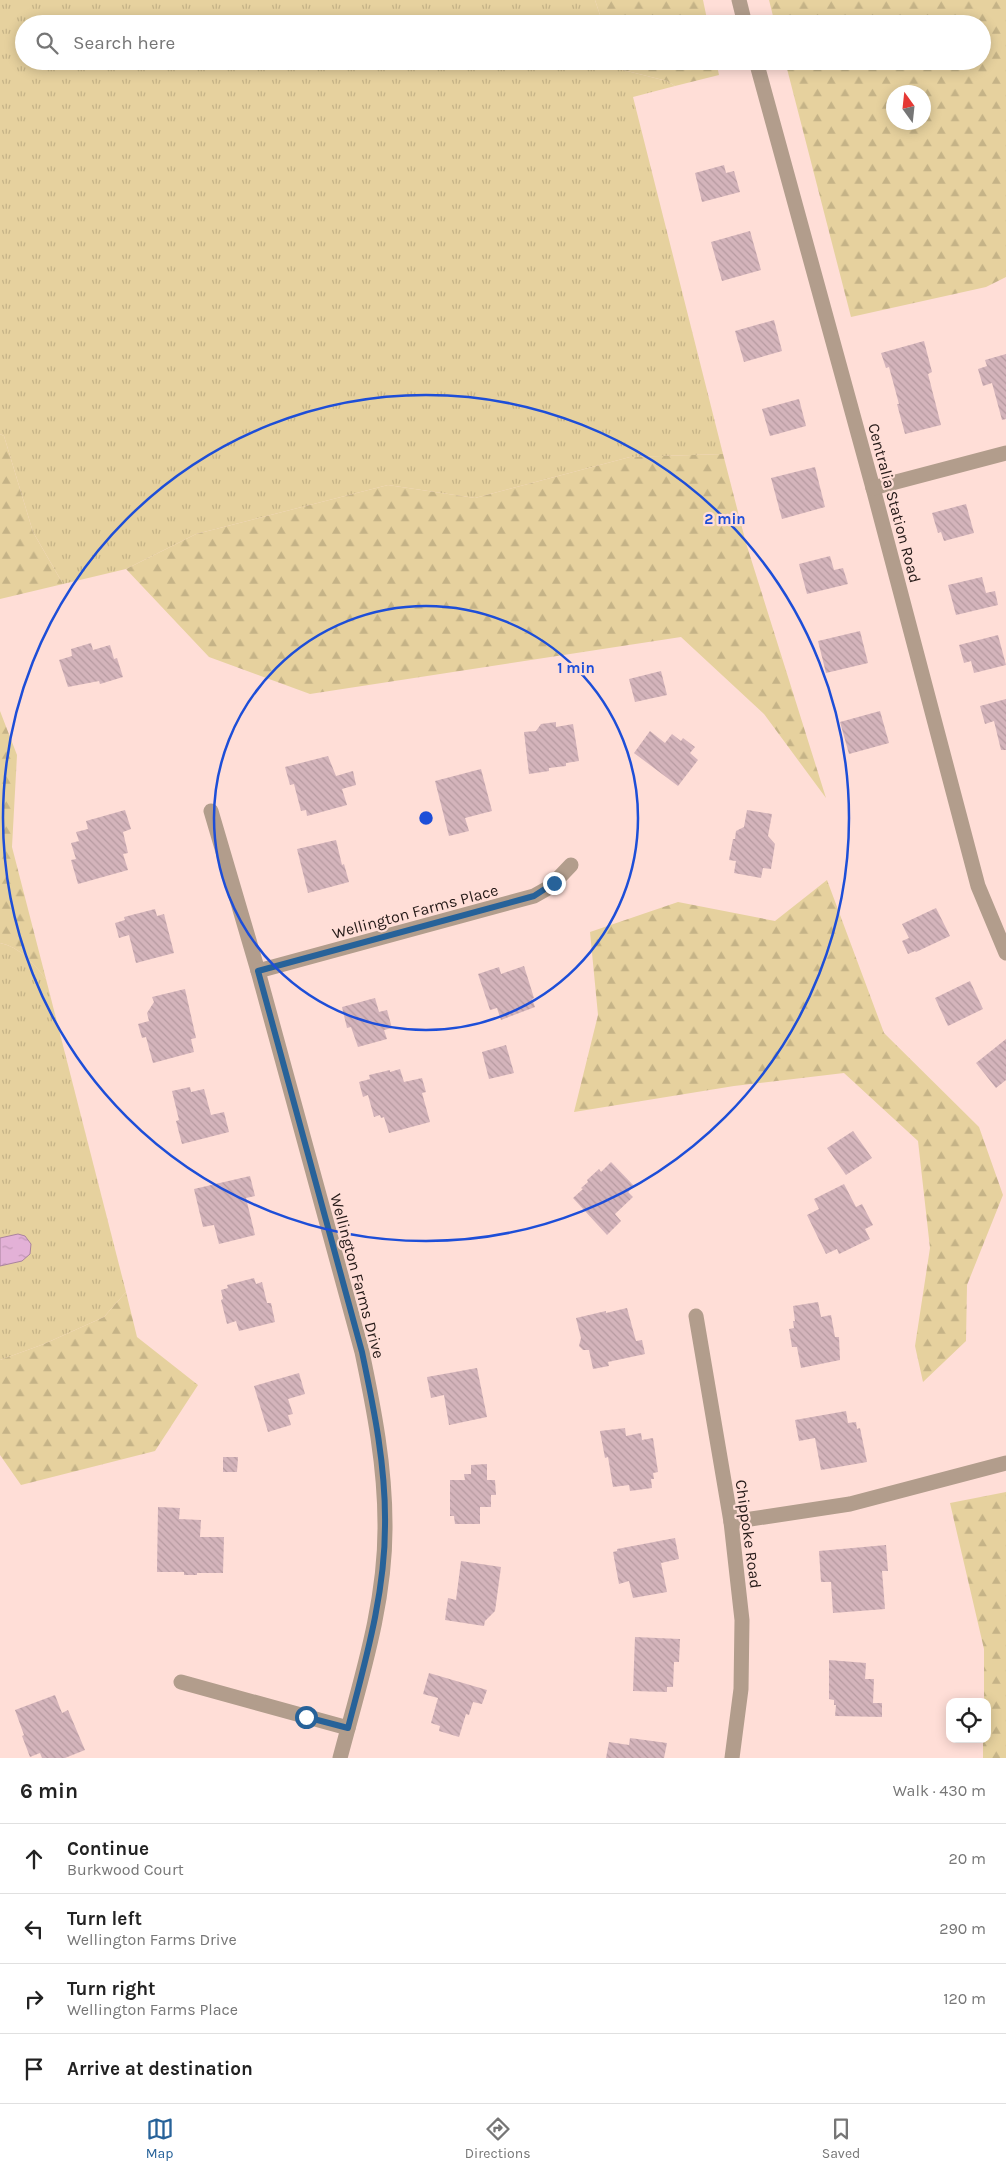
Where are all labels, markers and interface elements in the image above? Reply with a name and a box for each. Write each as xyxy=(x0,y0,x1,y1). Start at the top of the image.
search box xyxy=(15,15,991,70)
icon: search xyxy=(33,29,61,57)
text: Search here xyxy=(73,32,175,54)
north arrow xyxy=(886,85,931,130)
street label: Centralia Station Road xyxy=(864,421,925,585)
text: 2 min xyxy=(704,510,746,528)
text: 1 min xyxy=(557,659,595,677)
centre of rings xyxy=(417,809,435,827)
route end xyxy=(543,872,566,895)
street label: Wellington Farms Place xyxy=(330,880,500,943)
street label: Wellington Farms Drive xyxy=(326,1192,389,1361)
street label: Chippoke Road xyxy=(731,1479,766,1590)
map controls xyxy=(946,1698,991,1743)
button: locate xyxy=(946,1698,991,1743)
route start xyxy=(295,1706,318,1729)
text: 6 min xyxy=(20,1779,78,1803)
text: Walk · 430 m xyxy=(893,1781,986,1800)
text: Continue xyxy=(67,1838,149,1860)
icon: ahead xyxy=(20,1845,48,1873)
text: 20 m xyxy=(948,1849,986,1868)
text: Burkwood Court xyxy=(67,1860,184,1879)
text: Turn left xyxy=(67,1908,142,1930)
icon: left xyxy=(20,1915,48,1943)
text: 290 m xyxy=(939,1919,986,1938)
text: Wellington Farms Drive xyxy=(67,1930,237,1949)
text: Turn right xyxy=(67,1978,156,2000)
icon: right xyxy=(20,1985,48,2013)
text: 120 m xyxy=(943,1989,986,2008)
text: Wellington Farms Place xyxy=(67,2000,238,2019)
icon: arrive xyxy=(20,2055,48,2083)
text: Arrive at destination xyxy=(67,2058,253,2080)
tab: Map xyxy=(146,2115,174,2162)
tab: Directions xyxy=(465,2115,531,2162)
tab: Saved xyxy=(822,2115,860,2162)

